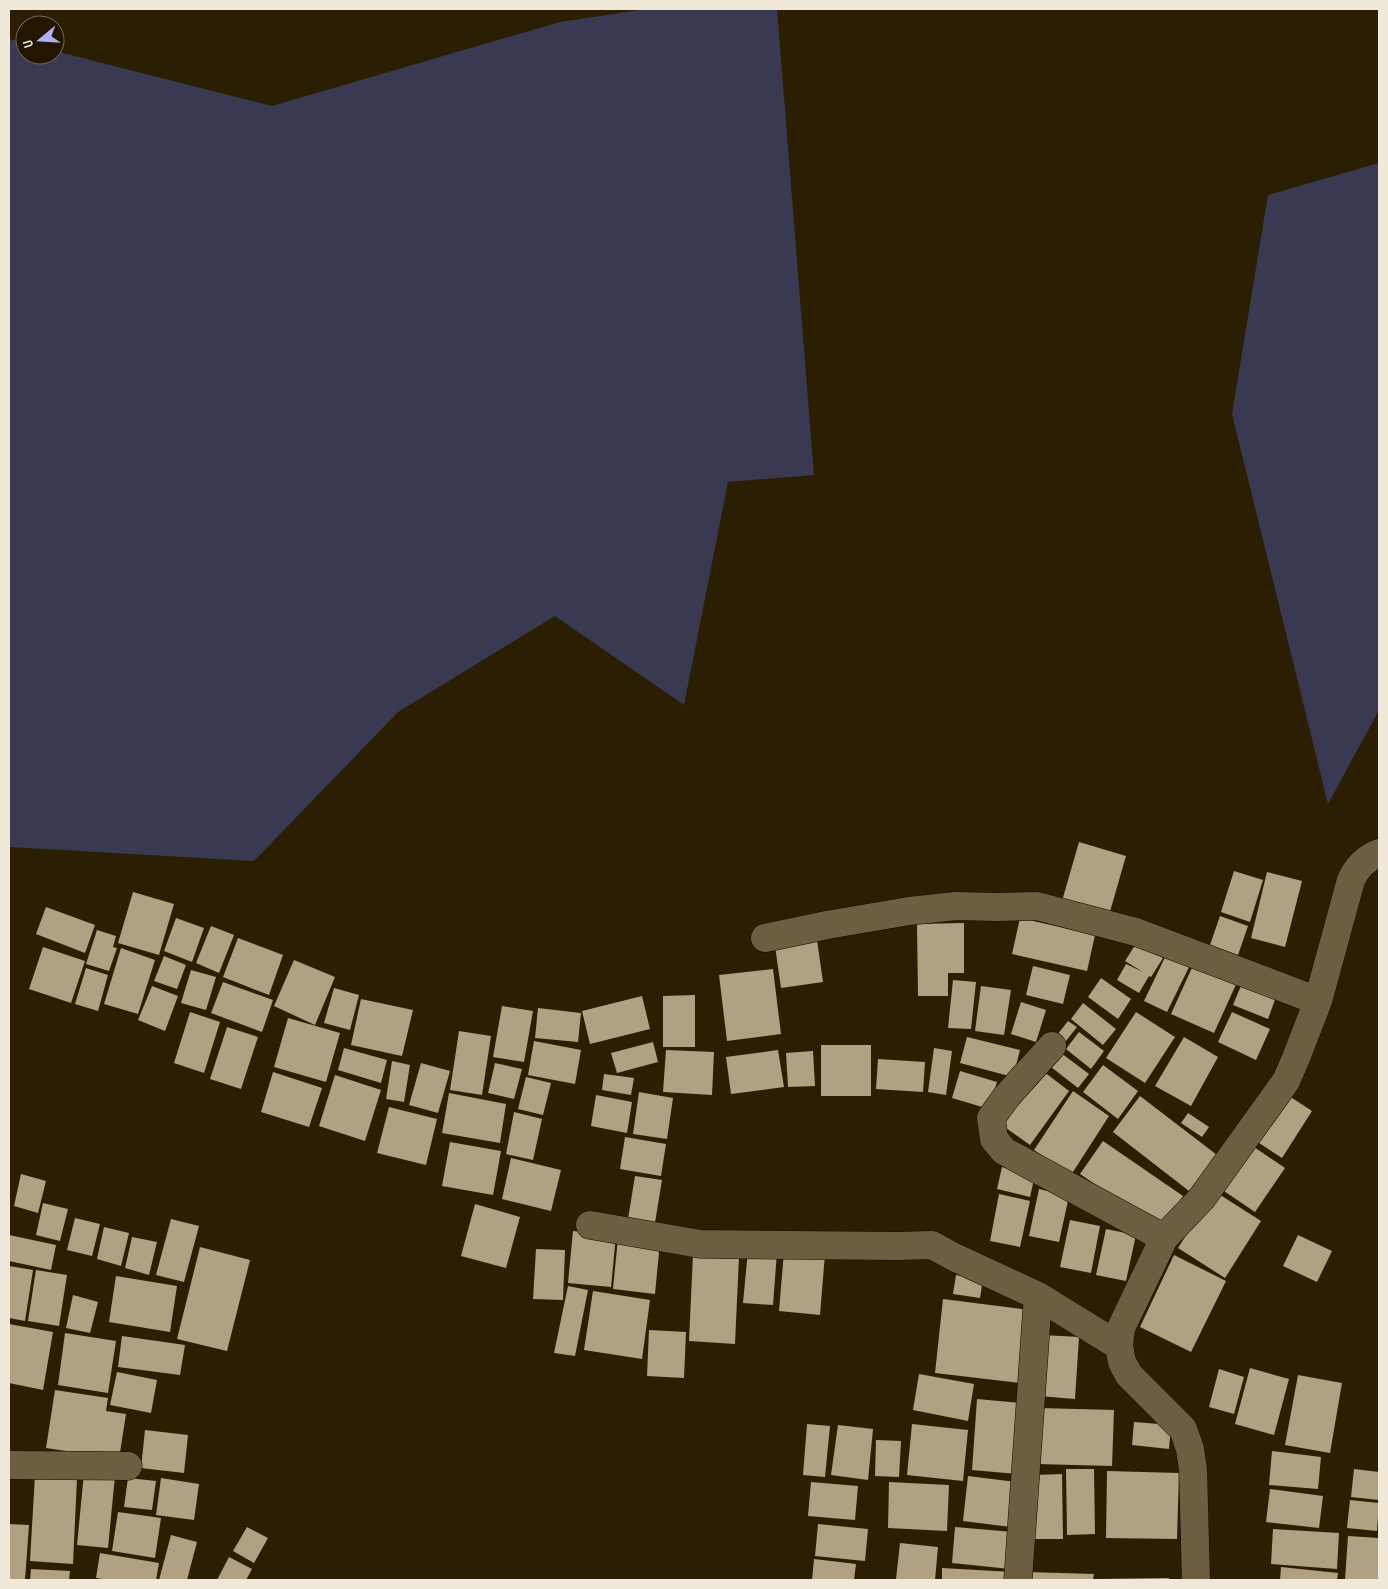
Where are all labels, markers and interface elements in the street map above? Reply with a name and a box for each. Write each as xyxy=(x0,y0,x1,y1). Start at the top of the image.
north arrow xyxy=(15,15,65,65)
text: U xyxy=(19,38,37,50)

